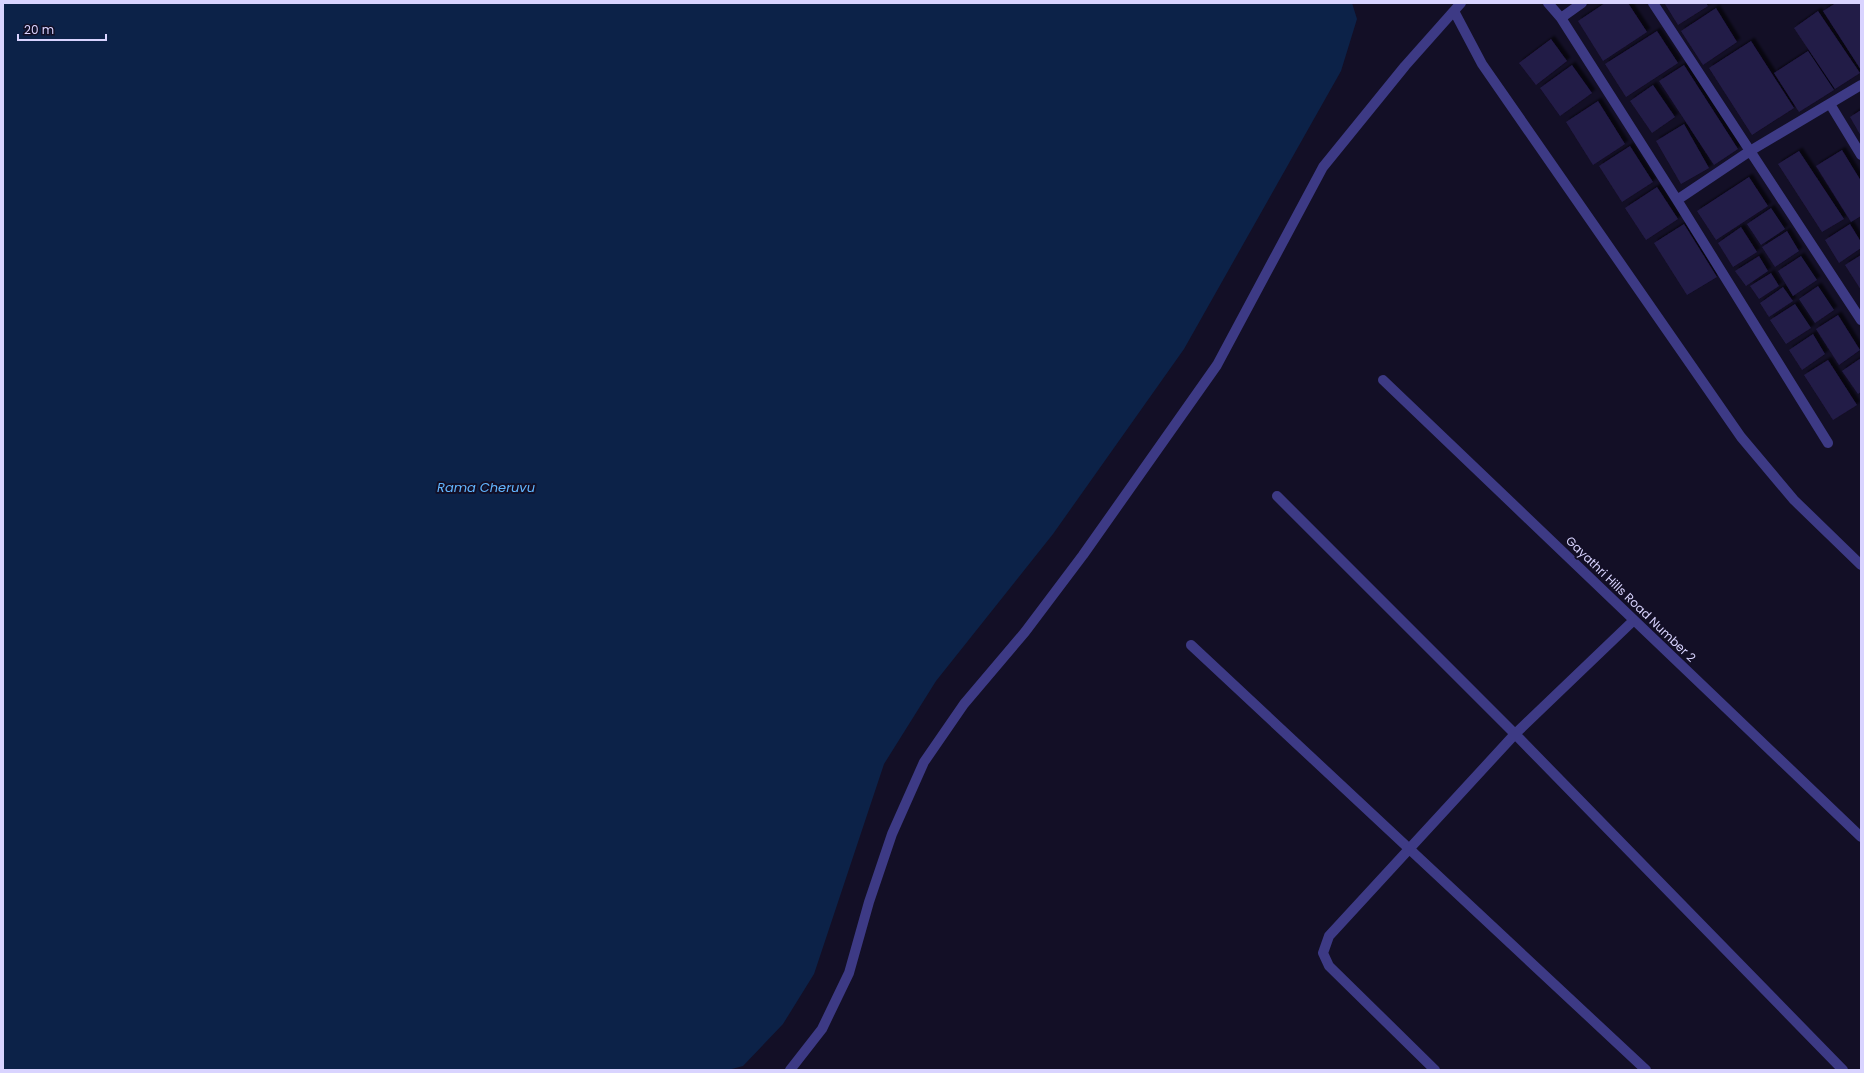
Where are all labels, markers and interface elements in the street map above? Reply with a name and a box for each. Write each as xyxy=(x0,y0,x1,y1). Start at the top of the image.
scale bar xyxy=(18,16,106,42)
text: 20 m xyxy=(24,21,54,38)
water label: Rama Cheruvu xyxy=(437,478,535,497)
street label: Gayathri Hills Road Number 2 xyxy=(1562,532,1700,666)

